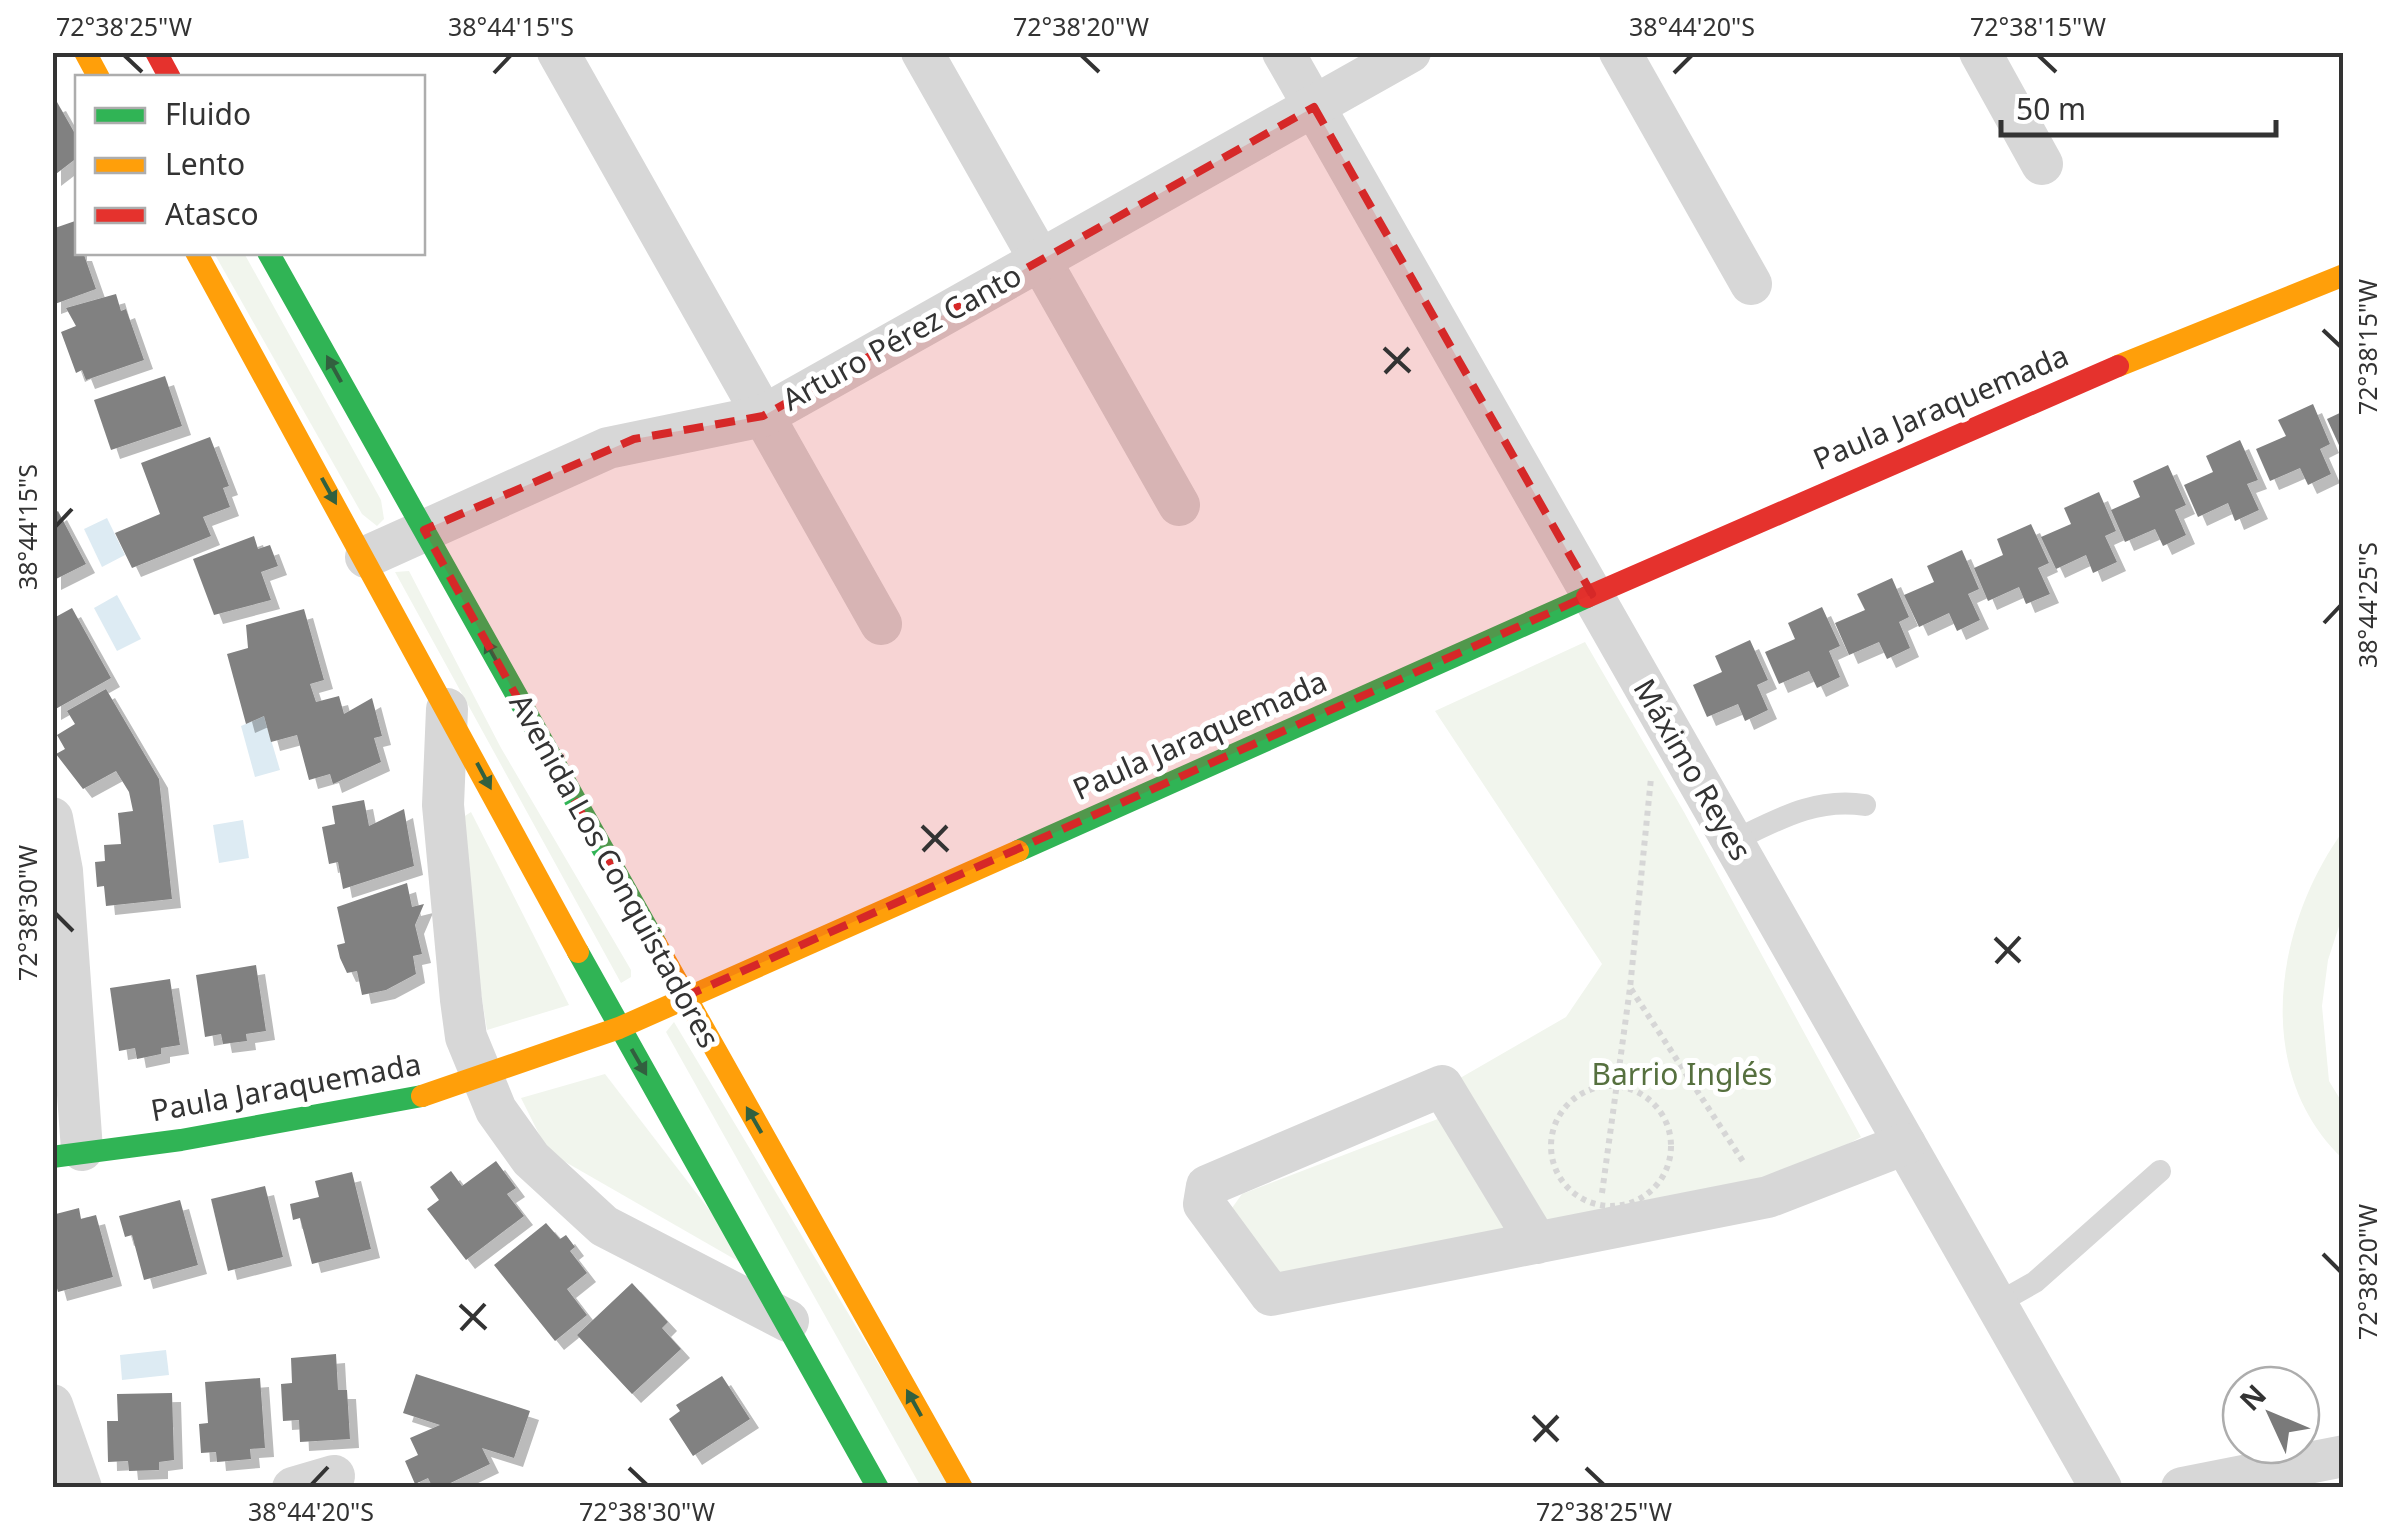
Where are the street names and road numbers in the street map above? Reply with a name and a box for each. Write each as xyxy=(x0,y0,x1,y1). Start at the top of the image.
street label: Arturo Pérez Canto xyxy=(774,254,1028,419)
street label: Paula Jaraquemada xyxy=(1806,334,2074,479)
street label: Paula Jaraquemada xyxy=(1066,660,1333,809)
street label: Máximo Reyes xyxy=(1625,671,1762,868)
street label: Avenida Los Conquistadores xyxy=(501,686,730,1055)
street label: Paula Jaraquemada xyxy=(147,1043,424,1130)

